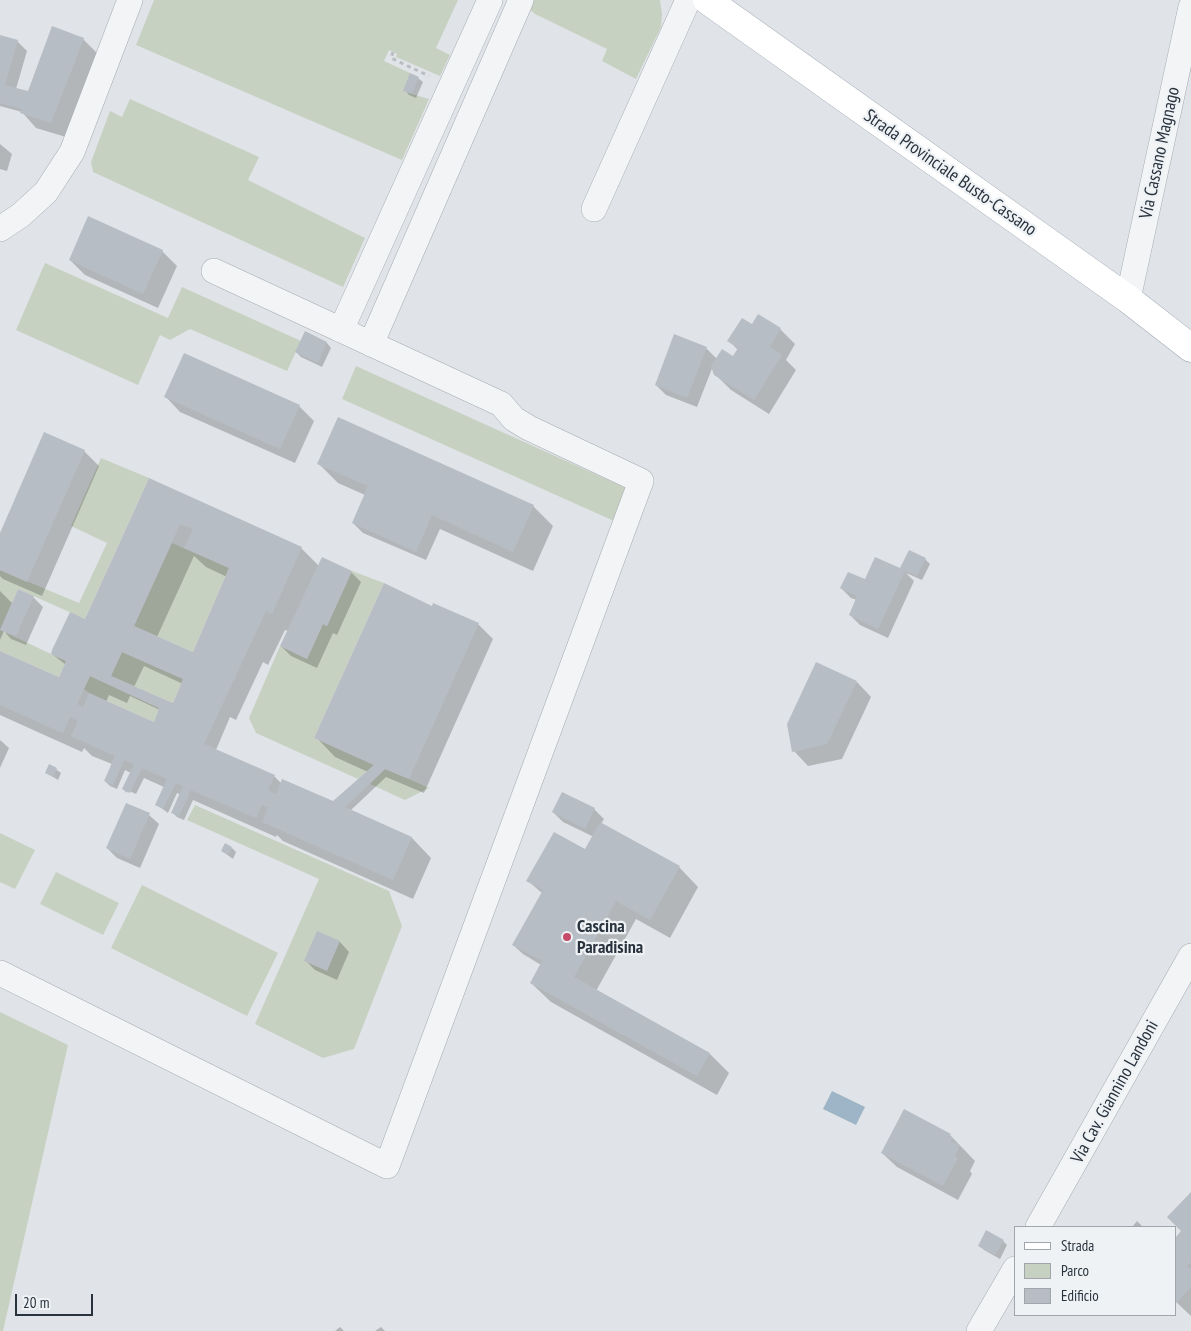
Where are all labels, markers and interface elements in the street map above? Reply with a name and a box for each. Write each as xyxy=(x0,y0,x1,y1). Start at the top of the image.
street label: Via Cassano Magnago xyxy=(1135,85,1185,221)
street label: Strada Provinciale Busto-Cassano xyxy=(859,105,1041,241)
place label: Cascina Paradisina xyxy=(577,916,643,959)
marker: Cascina Paradisina xyxy=(561,931,573,943)
street label: Via Cav. Giannino Landoni xyxy=(1067,1017,1163,1167)
legend xyxy=(1014,1226,1176,1316)
text: Strada xyxy=(1061,1236,1094,1255)
text: Parco xyxy=(1061,1261,1089,1280)
scale bar xyxy=(18,1284,95,1316)
text: Edificio xyxy=(1061,1286,1099,1305)
text: 20 m xyxy=(23,1293,49,1312)

